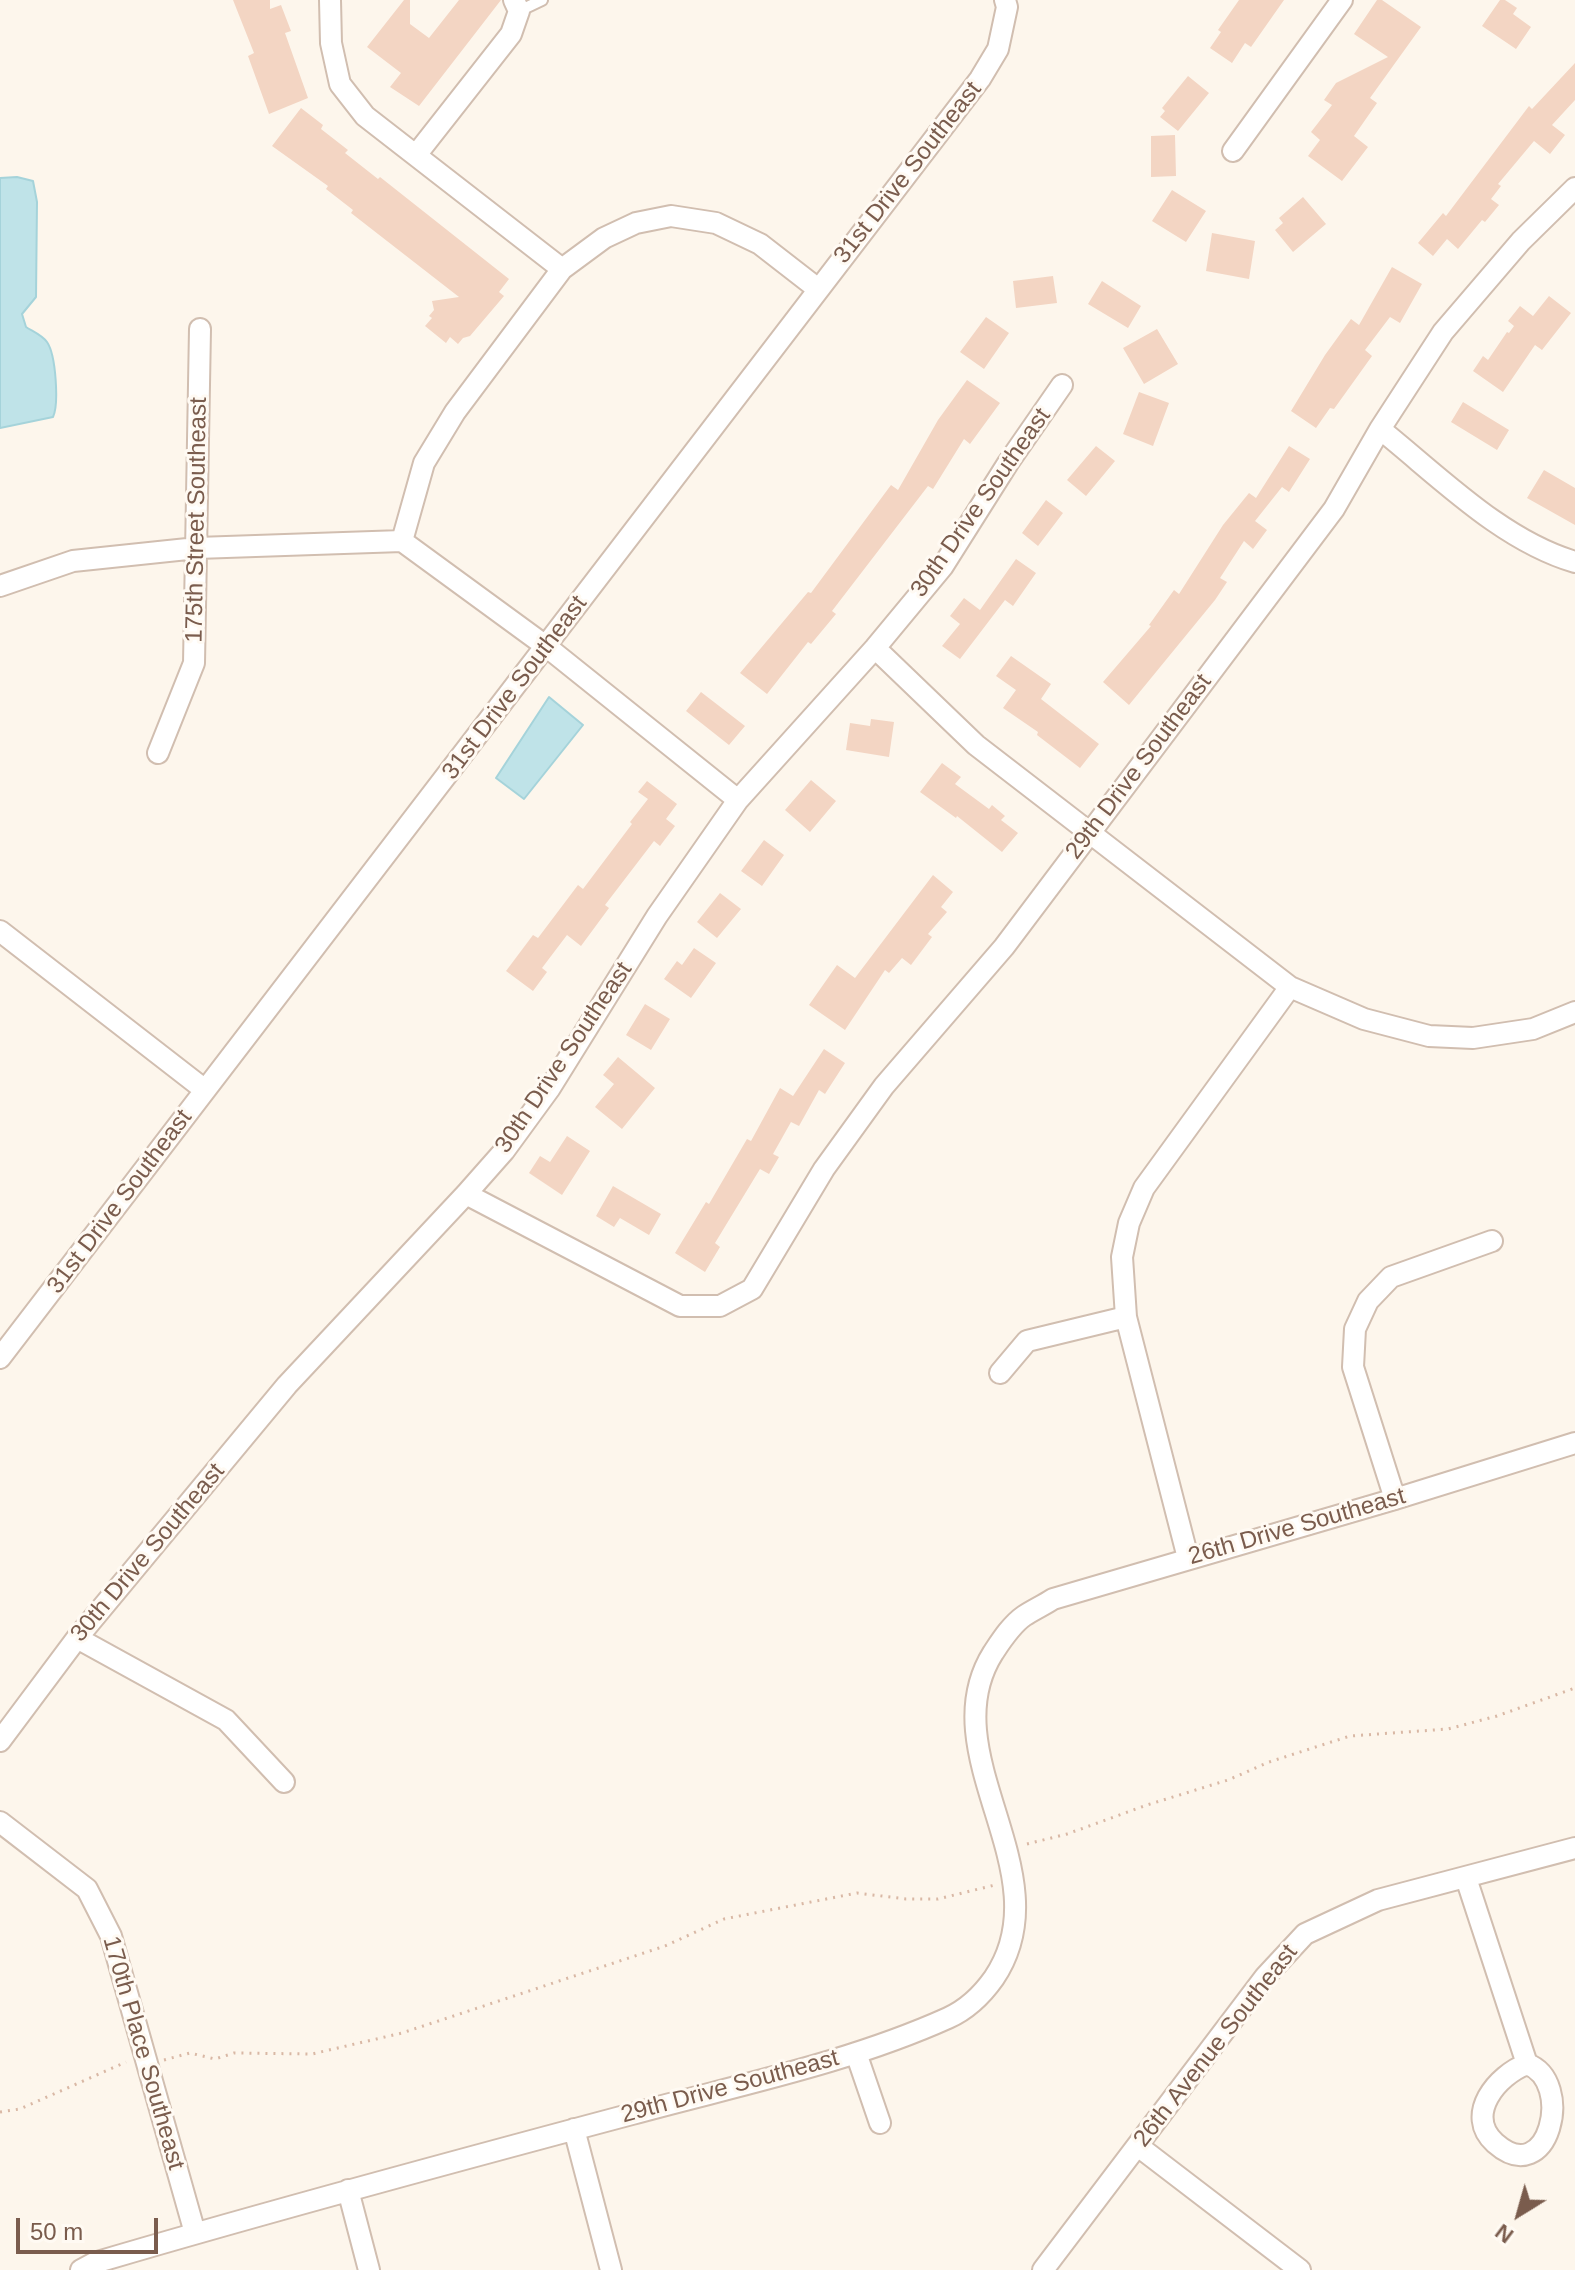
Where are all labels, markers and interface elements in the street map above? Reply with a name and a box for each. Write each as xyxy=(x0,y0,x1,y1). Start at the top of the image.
street label: 31st Drive Southeast xyxy=(828,76,988,270)
street label: 175th Street Southeast xyxy=(180,397,214,643)
street label: 30th Drive Southeast xyxy=(905,403,1057,603)
street label: 31st Drive Southeast xyxy=(436,590,594,786)
street label: 29th Drive Southeast xyxy=(1060,669,1218,865)
street label: 30th Drive Southeast xyxy=(489,957,639,1159)
street label: 31st Drive Southeast xyxy=(41,1104,199,1300)
street label: 30th Drive Southeast xyxy=(65,1458,231,1648)
street label: 26th Drive Southeast xyxy=(1185,1482,1409,1572)
street label: 170th Place Southeast xyxy=(96,1933,190,2173)
street label: 26th Avenue Southeast xyxy=(1128,1939,1304,2153)
street label: 29th Drive Southeast xyxy=(618,2044,842,2130)
north arrow xyxy=(1479,2174,1559,2254)
scale bar xyxy=(20,2202,162,2252)
text: 50 m xyxy=(30,2218,83,2245)
text: N xyxy=(1490,2219,1518,2248)

